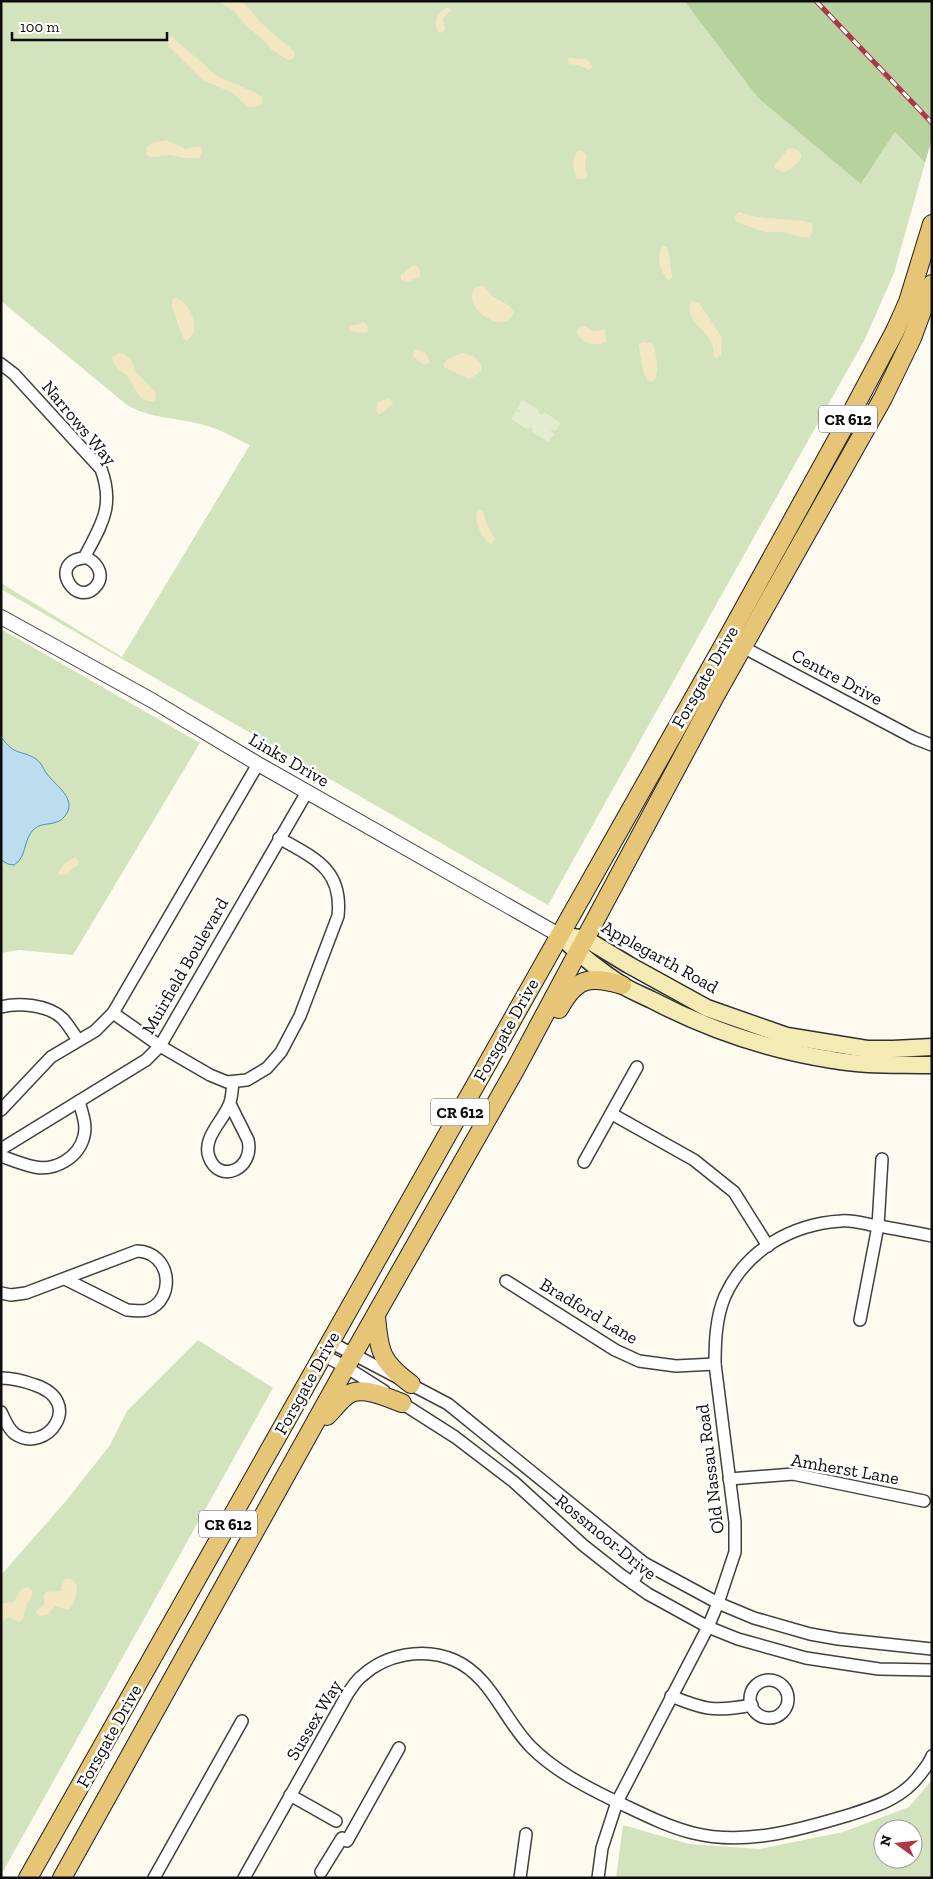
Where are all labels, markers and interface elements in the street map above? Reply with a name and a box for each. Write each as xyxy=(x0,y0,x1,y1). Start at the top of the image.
scale bar xyxy=(12,10,168,42)
text: 100 m xyxy=(20,18,59,36)
street label: Narrows Way xyxy=(37,376,121,471)
road number: CR 612 xyxy=(819,406,877,432)
street label: Forsgate Drive xyxy=(667,622,743,732)
street label: Centre Drive xyxy=(788,644,886,710)
street label: Links Drive xyxy=(245,728,333,792)
street label: Muirfield Boulevard xyxy=(137,894,233,1038)
street label: Applegarth Road xyxy=(598,916,722,998)
street label: Forsgate Drive xyxy=(469,975,543,1085)
road number: CR 612 xyxy=(431,1098,489,1126)
street label: Bradford Lane xyxy=(536,1273,642,1349)
street label: Forsgate Drive xyxy=(270,1328,344,1438)
street label: Old Nassau Road xyxy=(691,1403,729,1535)
street label: Amherst Lane xyxy=(789,1449,901,1489)
street label: Rossmoor Drive xyxy=(551,1490,661,1584)
road number: CR 612 xyxy=(199,1510,257,1538)
street label: Sussex Way xyxy=(281,1675,347,1764)
street label: Forsgate Drive xyxy=(72,1681,146,1791)
north arrow xyxy=(873,1819,923,1869)
text: N xyxy=(876,1833,896,1848)

